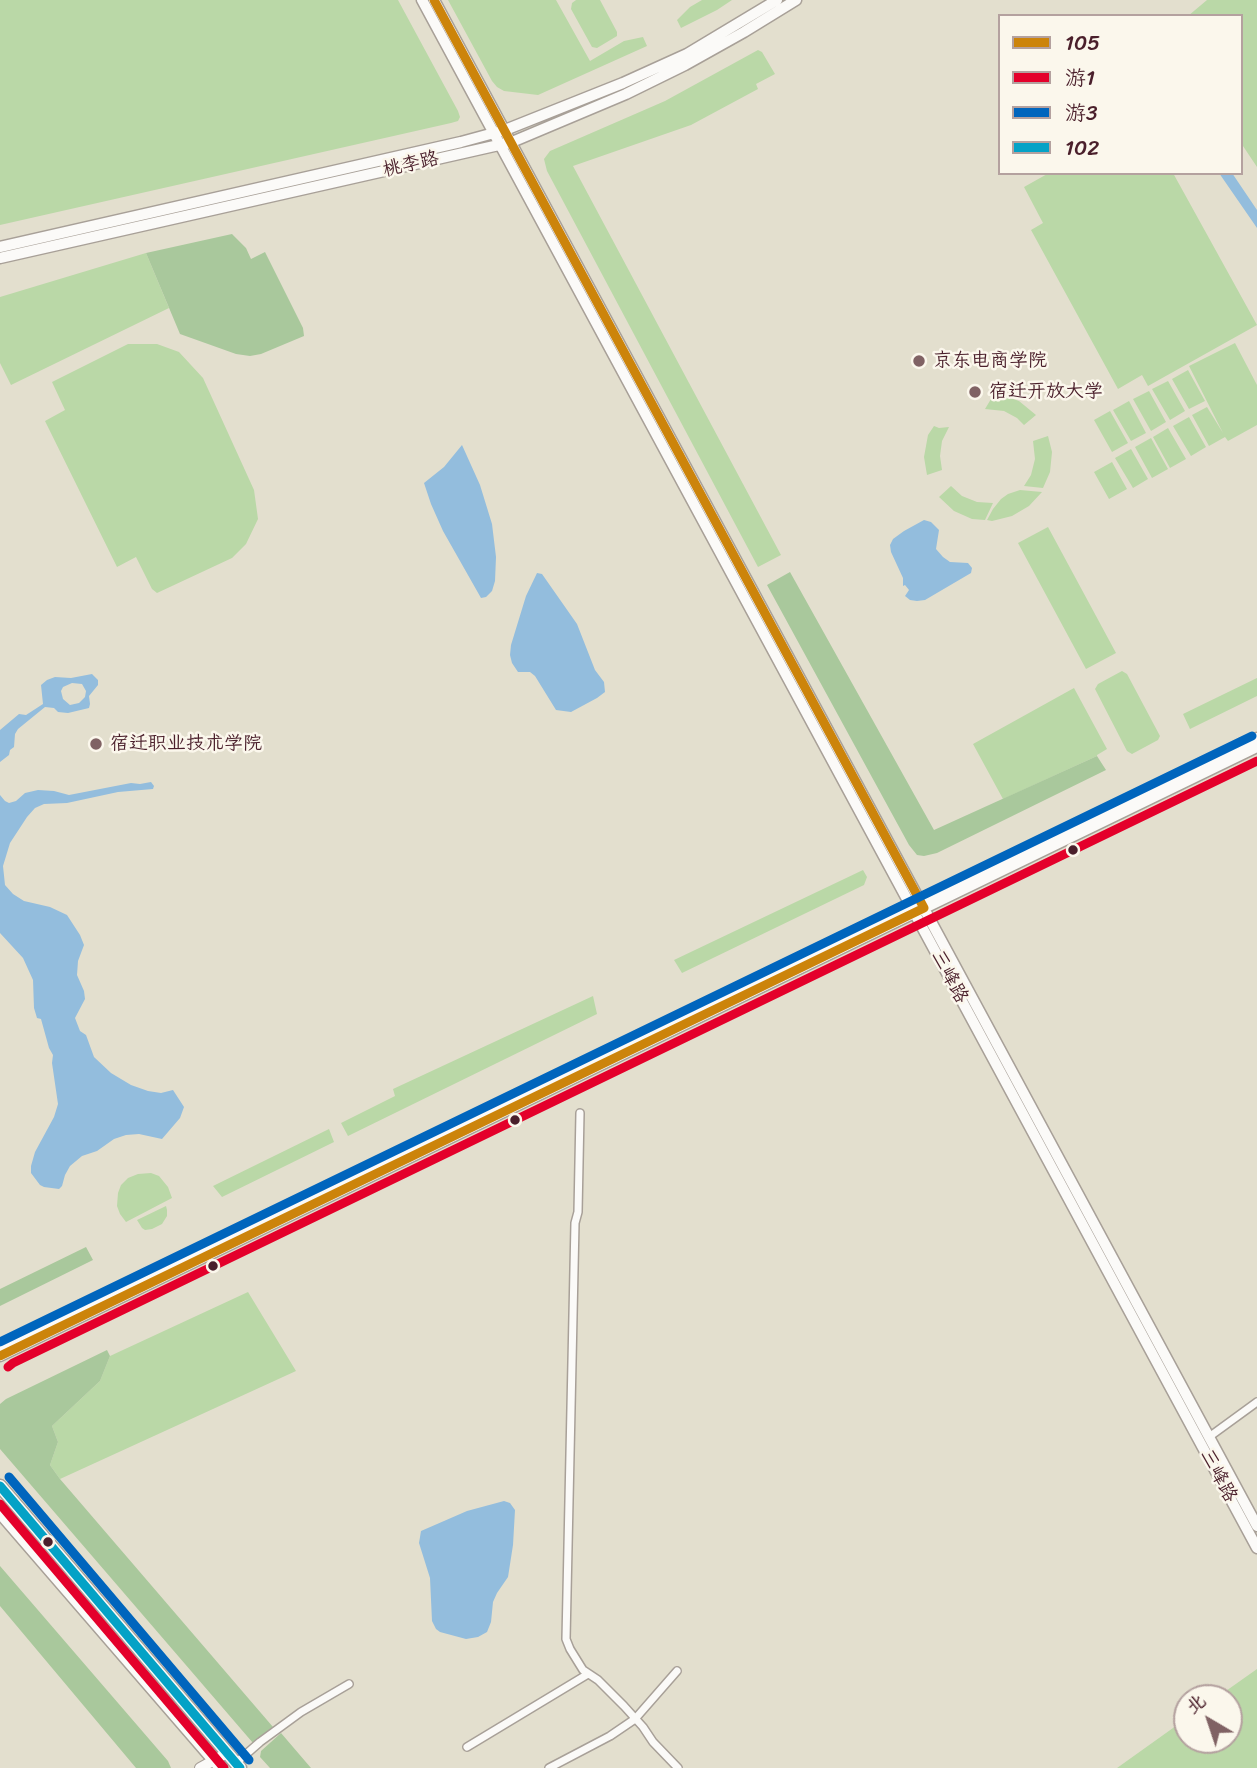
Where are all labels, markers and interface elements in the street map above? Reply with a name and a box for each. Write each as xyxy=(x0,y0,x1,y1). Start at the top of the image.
legend xyxy=(998,14,1243,175)
text: 105 xyxy=(1065,24,1100,62)
text: 游1 xyxy=(1065,59,1095,97)
text: 游3 xyxy=(1065,94,1098,132)
text: 102 xyxy=(1065,129,1099,167)
street label: 桃李路 xyxy=(381,147,441,183)
place label: 京东电商学院 xyxy=(933,350,1047,372)
marker: 京东电商学院 xyxy=(911,353,927,369)
place label: 宿迁开放大学 xyxy=(989,381,1103,403)
marker: 宿迁开放大学 xyxy=(967,384,983,400)
place label: 宿迁职业技术学院 xyxy=(110,733,262,755)
marker: 宿迁职业技术学院 xyxy=(88,736,104,752)
unlabelled marker xyxy=(1066,843,1080,857)
street label: 三峰路 xyxy=(926,946,972,1008)
unlabelled marker xyxy=(508,1113,522,1127)
unlabelled marker xyxy=(206,1259,220,1273)
street label: 三峰路 xyxy=(1195,1445,1241,1507)
unlabelled marker xyxy=(41,1535,55,1549)
north arrow xyxy=(1173,1684,1243,1754)
text: 北 xyxy=(1178,1685,1213,1723)

